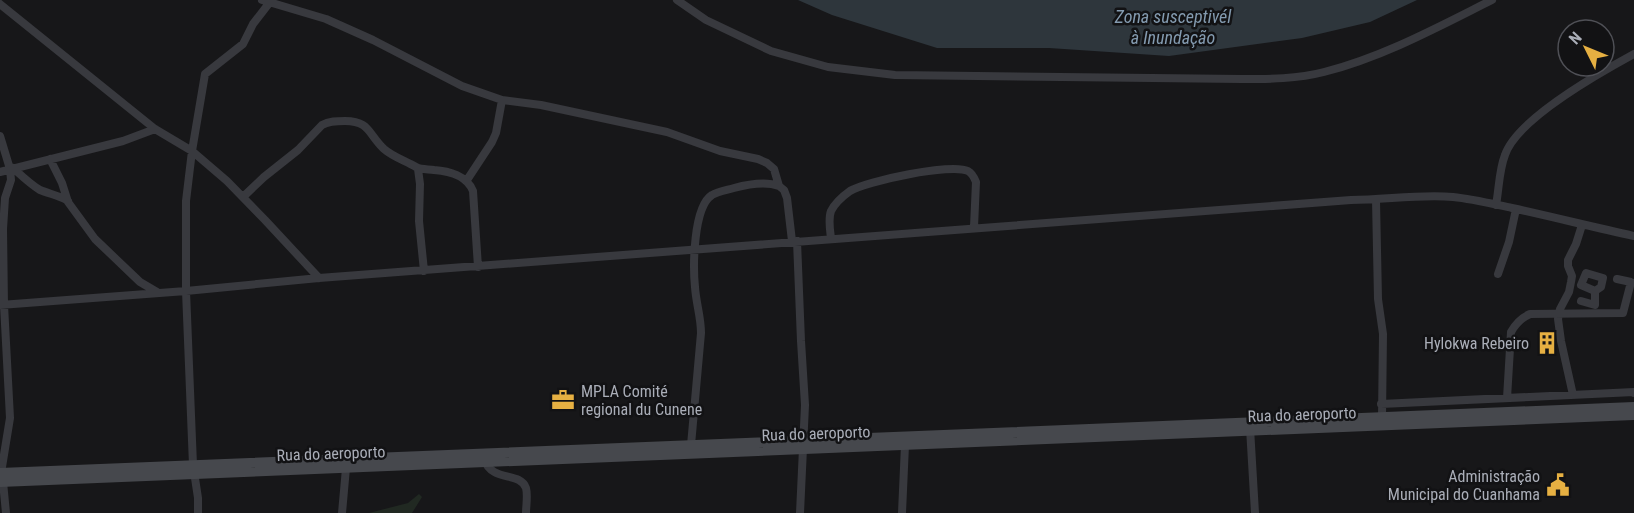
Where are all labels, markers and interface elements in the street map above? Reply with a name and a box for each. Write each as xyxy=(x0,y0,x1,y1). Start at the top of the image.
water label: Zona susceptivél à Inundação xyxy=(1114,6,1232,48)
north arrow xyxy=(1556,18,1616,78)
text: N xyxy=(1565,28,1586,48)
building icon: Hylokwa Rebeiro xyxy=(1534,330,1560,356)
place label: Hylokwa Rebeiro xyxy=(1424,334,1529,353)
place label: MPLA Comité regional du Cunene xyxy=(581,382,702,419)
office icon: MPLA Comité regional du Cunene xyxy=(550,387,576,413)
street label: Rua do aeroporto xyxy=(1247,403,1357,426)
street label: Rua do aeroporto xyxy=(761,422,871,445)
street label: Rua do aeroporto xyxy=(276,442,386,465)
place label: Administração Municipal do Cuanhama xyxy=(1388,467,1540,504)
public building icon: Administração Municipal do Cuanhama xyxy=(1545,472,1571,498)

